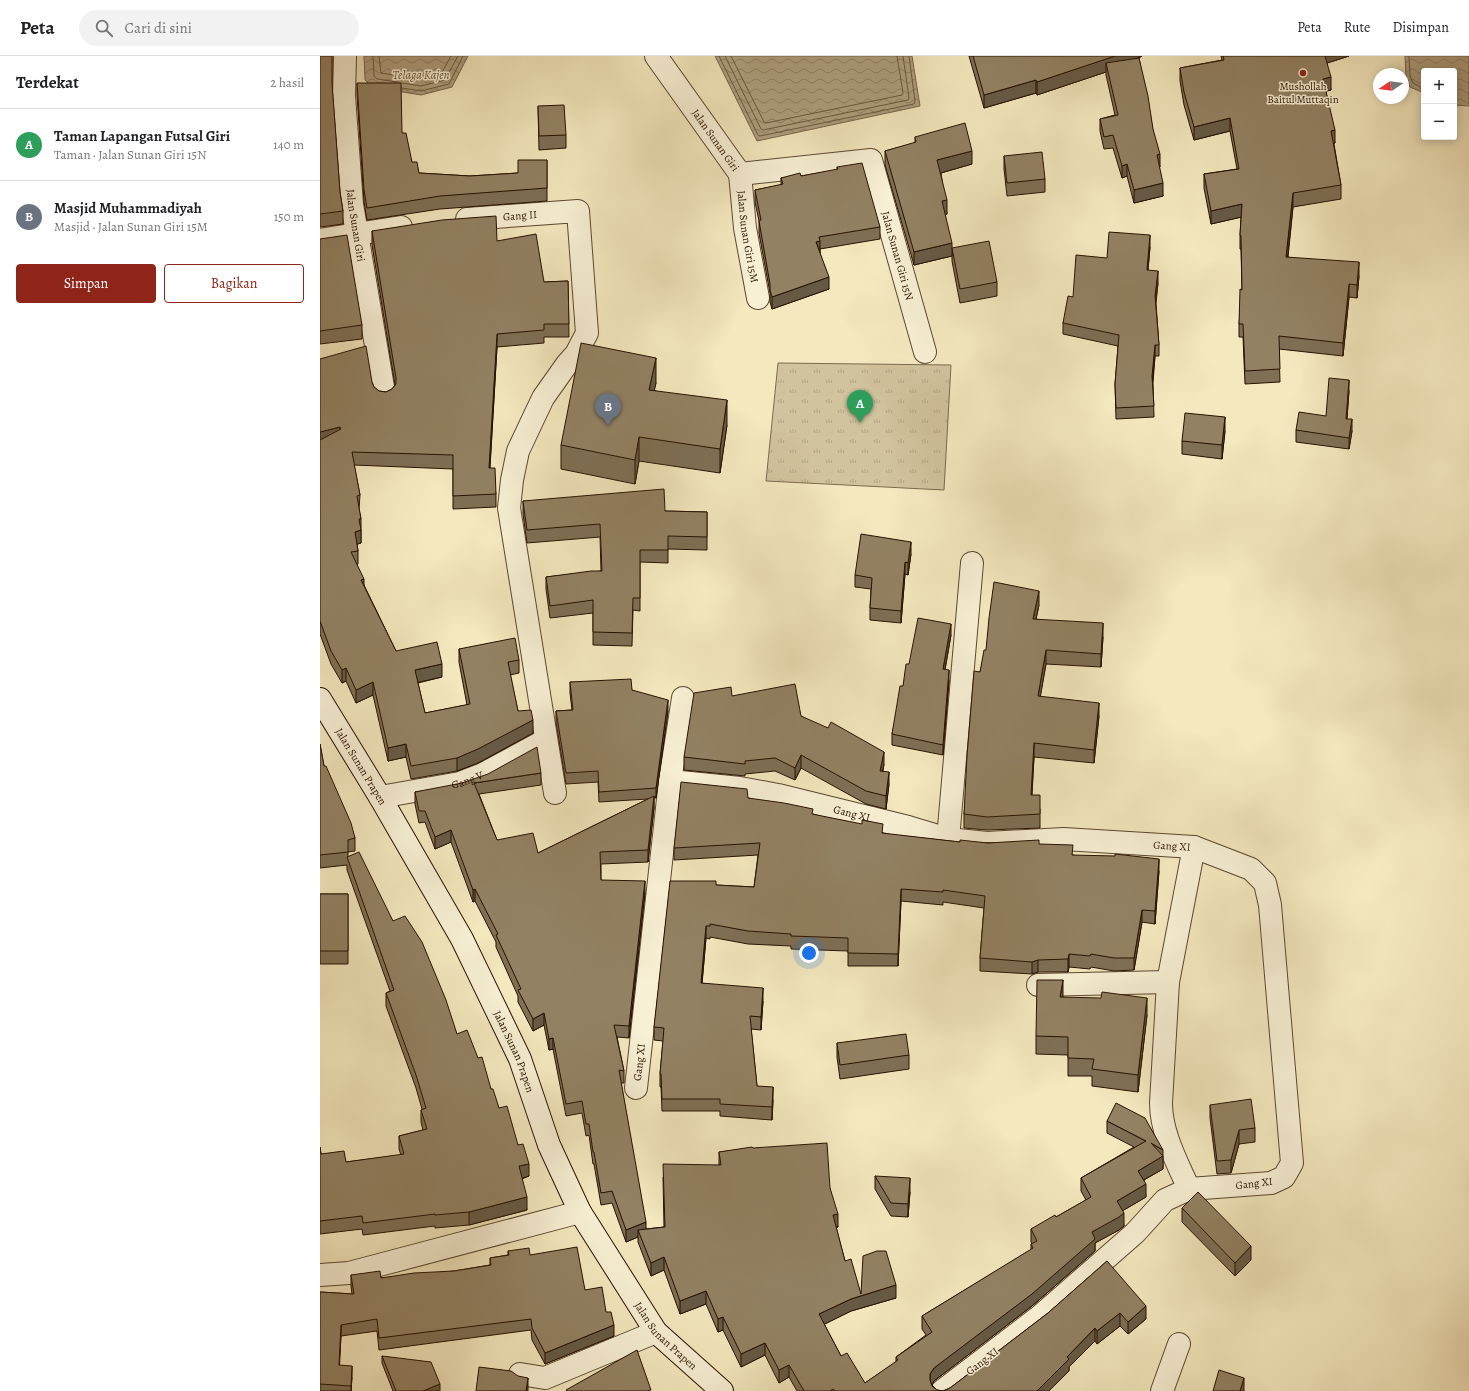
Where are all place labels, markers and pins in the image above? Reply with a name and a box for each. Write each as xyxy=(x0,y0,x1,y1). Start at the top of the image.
marker: Mushollah Baitul Muttaqin xyxy=(1298,68,1308,78)
place label: Mushollah Baitul Muttaqin xyxy=(1267,79,1339,107)
pin: A xyxy=(847,390,873,423)
pin: B xyxy=(595,393,621,426)

